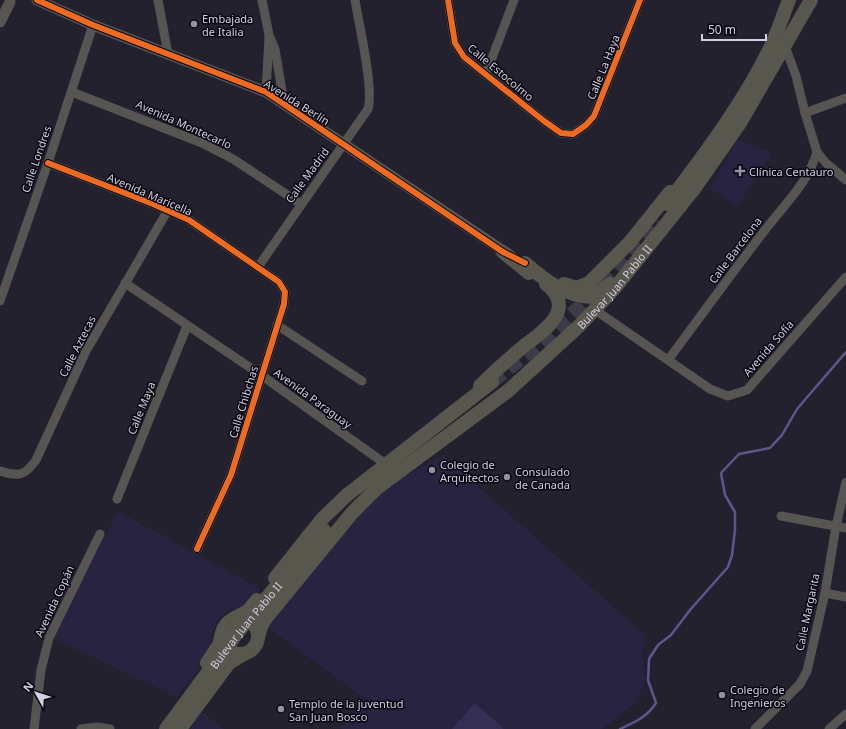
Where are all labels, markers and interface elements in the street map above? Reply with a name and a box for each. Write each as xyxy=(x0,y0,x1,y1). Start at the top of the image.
place label: Embajada de Italia xyxy=(202,11,253,39)
scale bar xyxy=(702,16,766,42)
marker: Embajada de Italia xyxy=(189,19,199,29)
text: 50 m xyxy=(708,21,736,38)
street label: Calle La Haya xyxy=(583,32,623,102)
street label: Calle Estocolmo xyxy=(465,40,537,104)
street label: Avenida Berlín xyxy=(261,76,333,128)
street label: Avenida Montecarlo xyxy=(134,96,235,152)
street label: Calle Londres xyxy=(18,124,54,194)
street label: Calle Madrid xyxy=(282,144,332,206)
place label: Clínica Centauro xyxy=(749,164,834,179)
marker: Clínica Centauro xyxy=(734,165,746,177)
street label: Avenida Maricella xyxy=(105,169,195,219)
street label: Calle Barcelona xyxy=(705,214,765,286)
street label: Bulevar Juan Pablo II xyxy=(573,241,655,332)
street label: Calle Aztecas xyxy=(55,313,99,379)
street label: Avenida Sofía xyxy=(739,317,797,379)
street label: Calle Chibchas xyxy=(225,364,261,440)
street label: Avenida Paraguay xyxy=(271,365,355,432)
street label: Calle Maya xyxy=(124,379,158,437)
place label: Colegio de Arquitectos xyxy=(440,457,499,485)
place label: Consulado de Canada xyxy=(515,464,570,492)
marker: Colegio de Arquitectos xyxy=(427,465,437,475)
marker: Consulado de Canada xyxy=(502,472,512,482)
street label: Avenida Copán xyxy=(31,563,77,639)
street label: Calle Margarita xyxy=(791,572,823,652)
street label: Bulevar Juan Pablo II xyxy=(206,578,285,671)
north arrow xyxy=(16,673,56,713)
text: N xyxy=(19,678,36,695)
place label: Colegio de Ingenieros xyxy=(730,682,786,710)
marker: Colegio de Ingenieros xyxy=(717,690,727,700)
place label: Templo de la juventud San Juan Bosco xyxy=(289,696,403,724)
marker: Templo de la juventud San Juan Bosco xyxy=(276,704,286,714)

